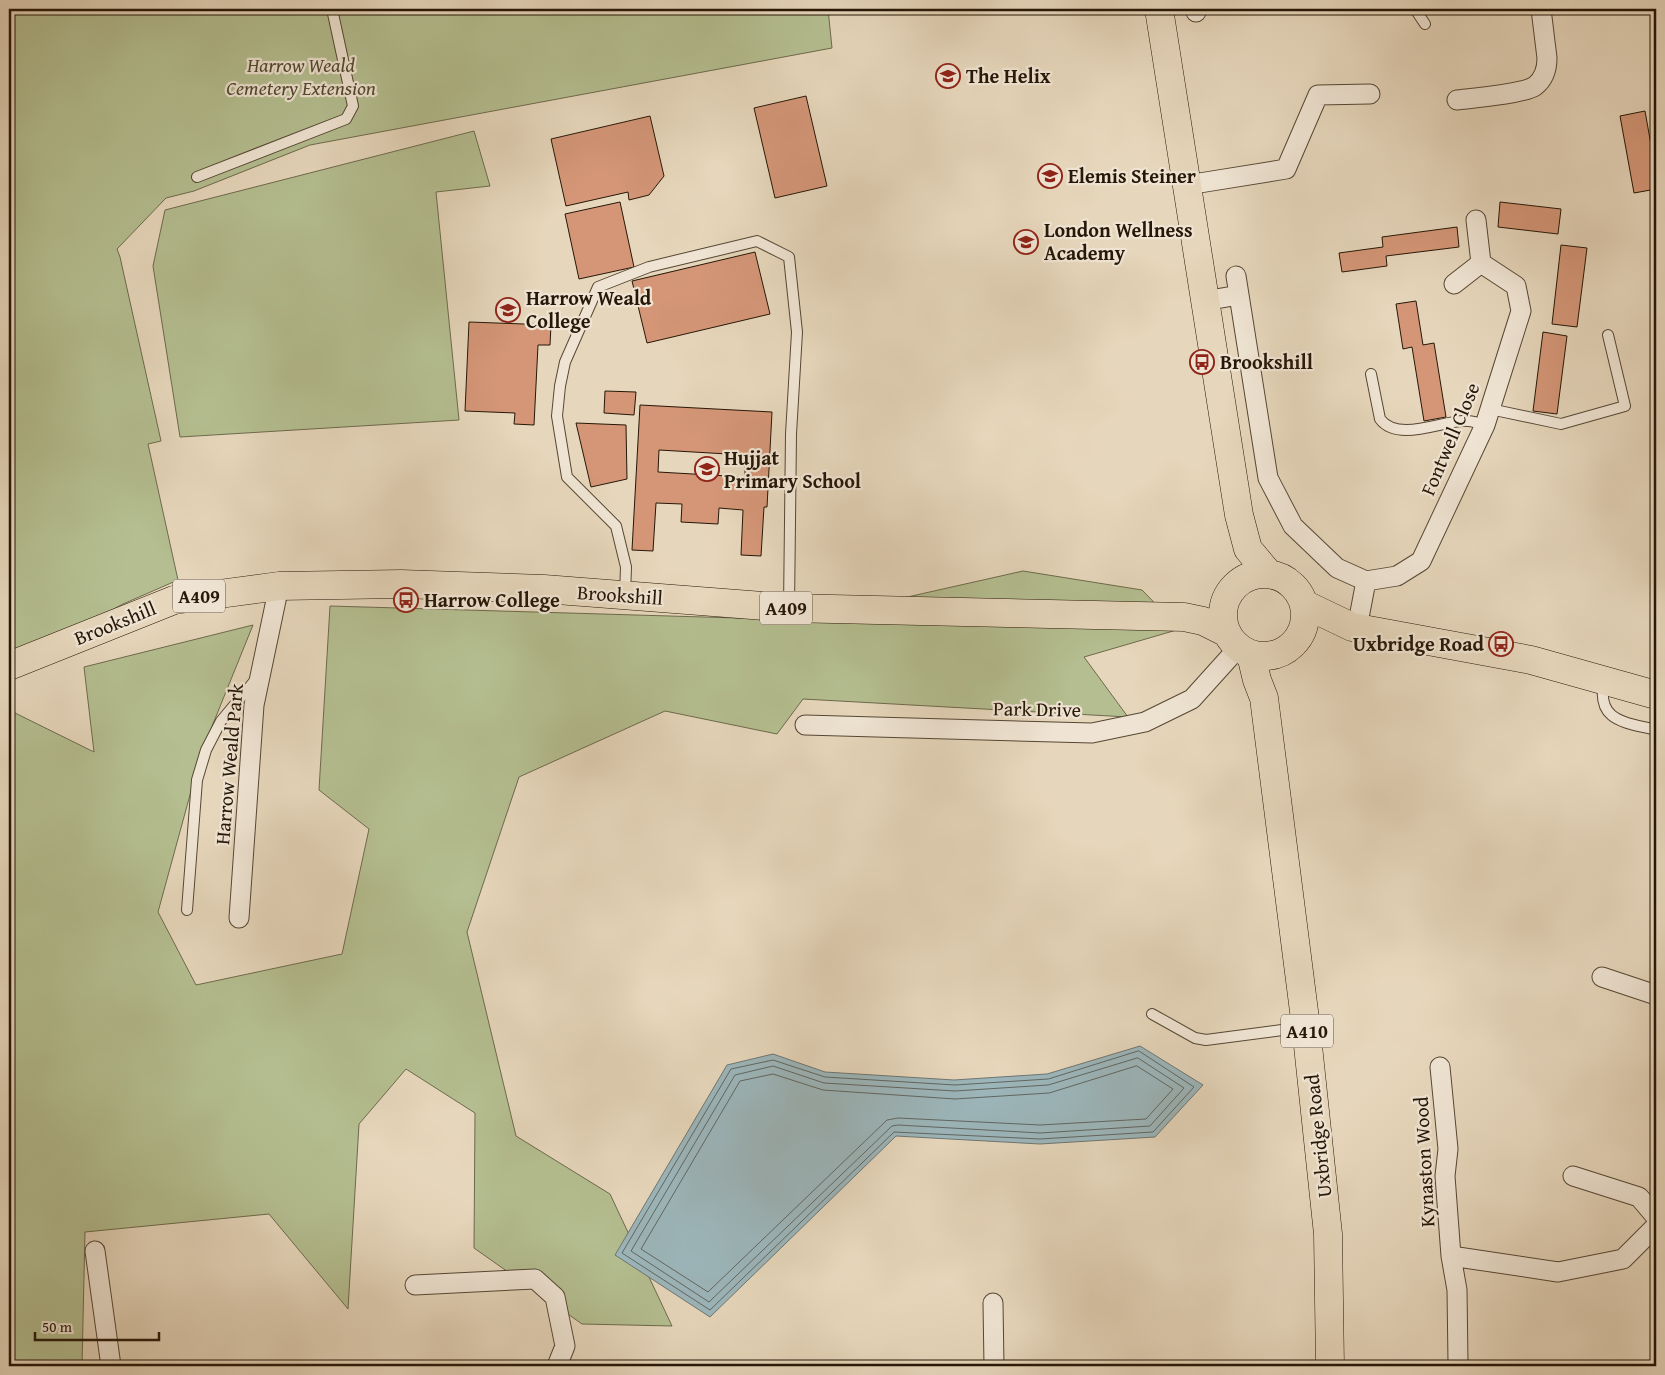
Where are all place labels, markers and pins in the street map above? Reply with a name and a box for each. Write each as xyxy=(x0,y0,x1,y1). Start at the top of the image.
place label: The Helix xyxy=(966,61,1051,90)
school or university icon: The Helix xyxy=(935,63,961,89)
place label: Elemis Steiner xyxy=(1068,161,1196,190)
school or university icon: Elemis Steiner xyxy=(1037,163,1063,189)
place label: London Wellness Academy xyxy=(1044,215,1192,267)
school or university icon: London Wellness Academy xyxy=(1013,229,1039,255)
place label: Harrow Weald College xyxy=(526,283,652,335)
school or university icon: Harrow Weald College xyxy=(495,297,521,323)
place label: Brookshill xyxy=(1220,347,1313,376)
bus stop icon: Brookshill xyxy=(1189,349,1215,375)
place label: Hujjat Primary School xyxy=(724,443,861,495)
school or university icon: Hujjat Primary School xyxy=(694,456,720,482)
place label: Harrow College xyxy=(424,585,560,614)
bus stop icon: Harrow College xyxy=(393,587,419,613)
place label: Uxbridge Road xyxy=(1353,629,1485,658)
bus stop icon: Uxbridge Road xyxy=(1488,631,1514,657)

